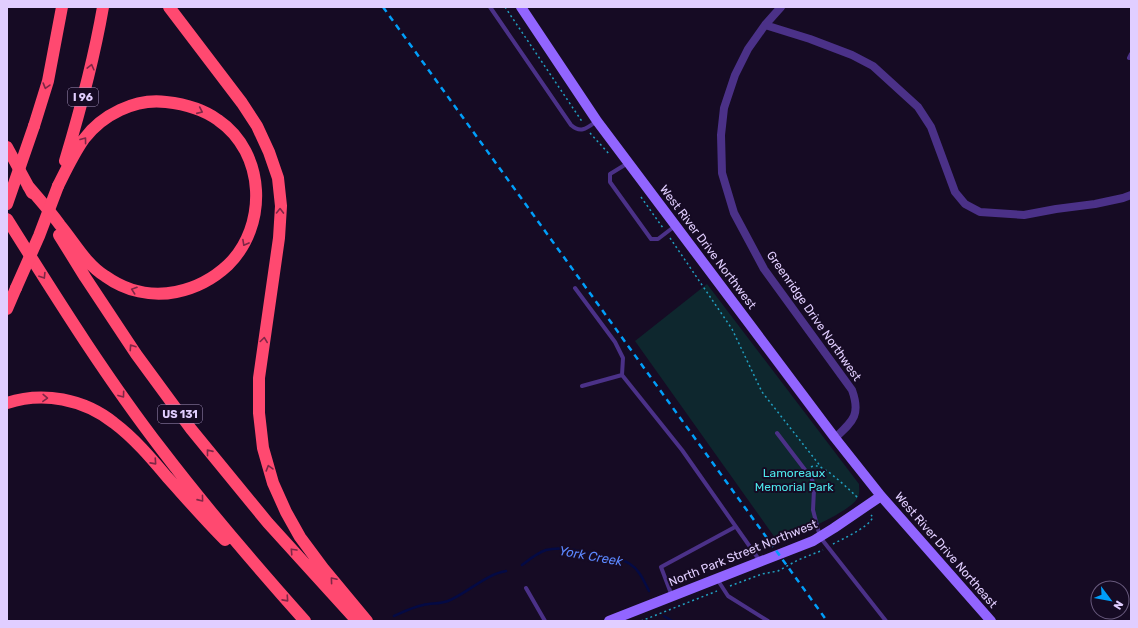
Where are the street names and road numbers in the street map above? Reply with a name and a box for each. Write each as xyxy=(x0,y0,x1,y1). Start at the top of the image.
road number: I 96 xyxy=(68,88,98,106)
street label: West River Drive Northwest xyxy=(657,182,759,312)
street label: Greenridge Drive Northwest xyxy=(764,248,864,384)
road number: US 131 xyxy=(158,405,202,423)
street label: West River Drive Northeast xyxy=(892,489,1000,611)
street label: North Park Street Northwest xyxy=(667,517,820,589)

